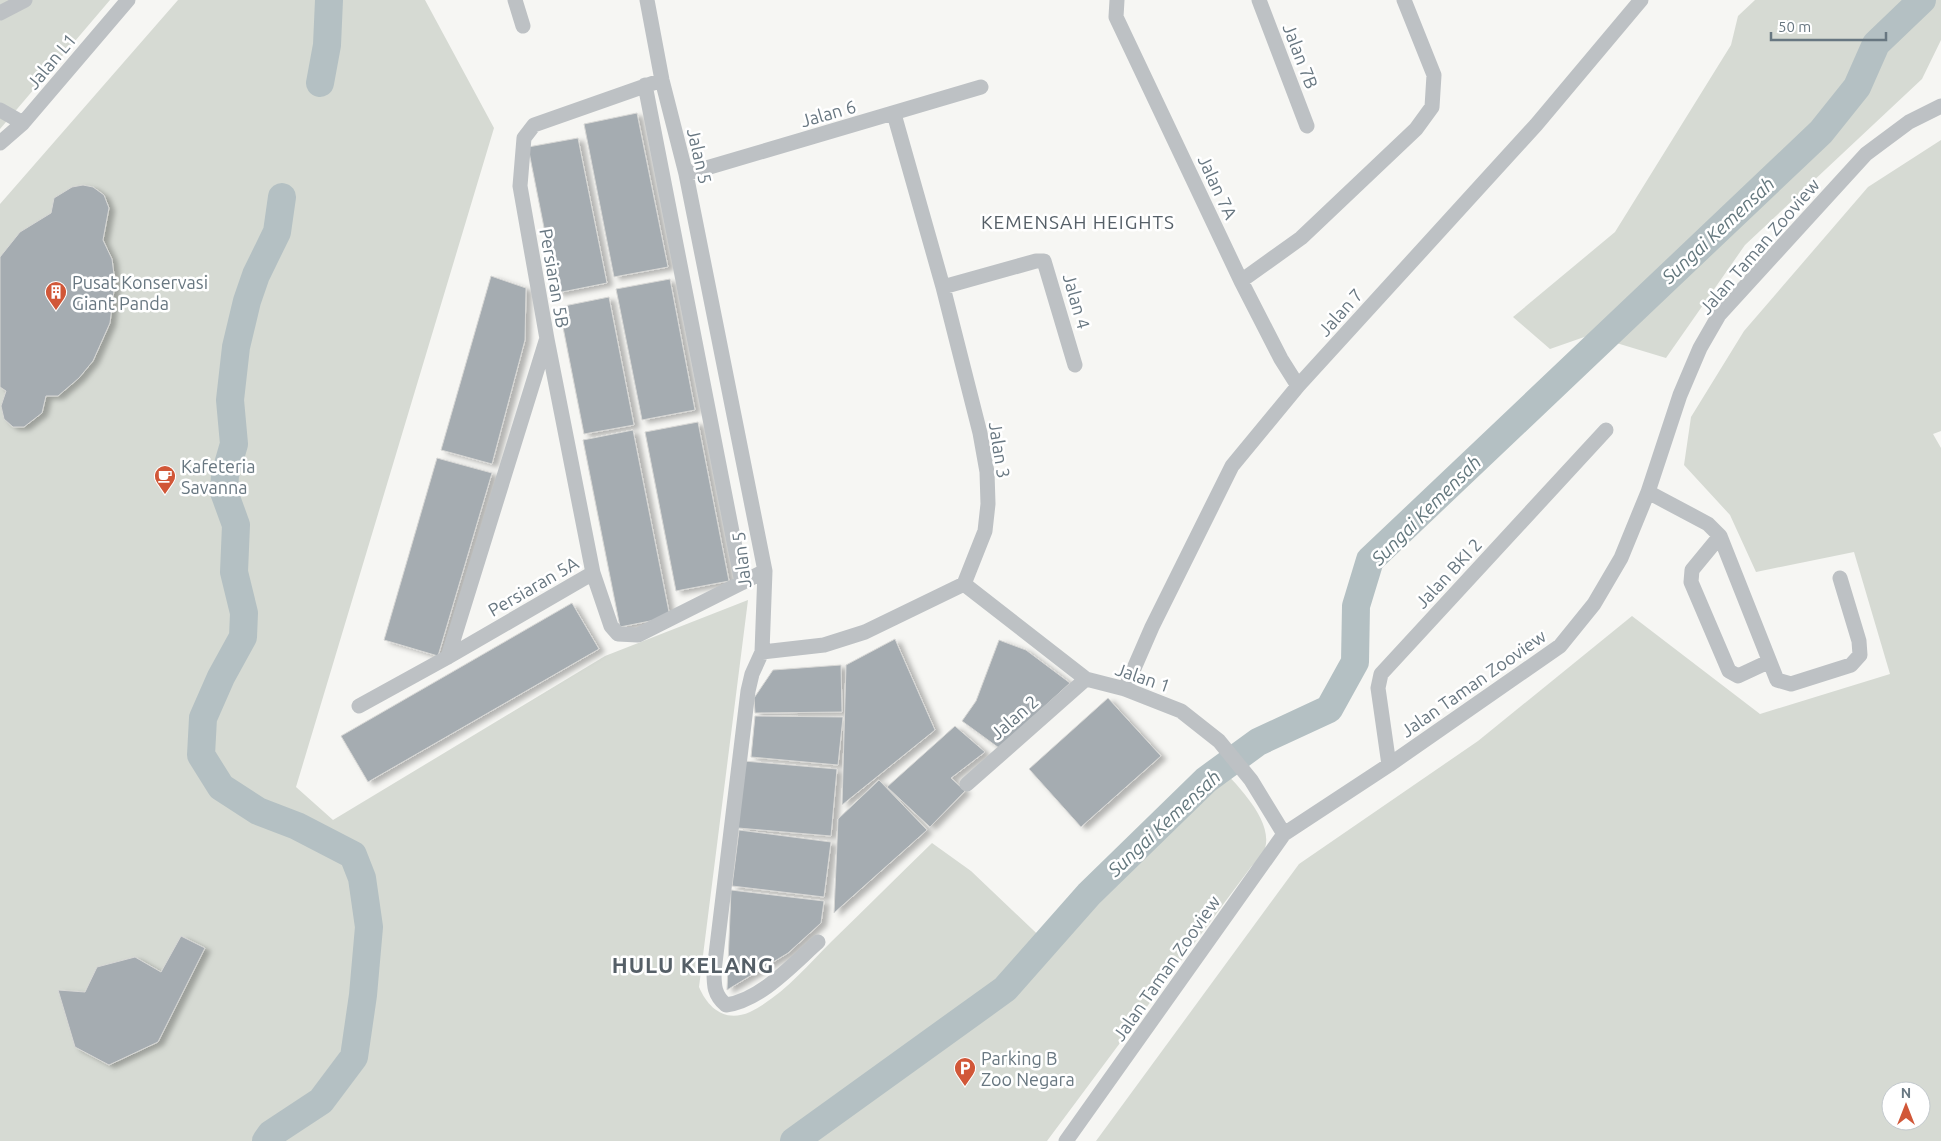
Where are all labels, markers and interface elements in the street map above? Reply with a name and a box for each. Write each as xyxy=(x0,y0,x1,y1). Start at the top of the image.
scale bar xyxy=(1771,10,1886,42)
text: 50 m xyxy=(1778,18,1811,35)
street label: Jalan 7B xyxy=(1279,21,1323,91)
street label: Jalan L1 xyxy=(22,29,80,93)
street label: Jalan 6 xyxy=(798,96,858,130)
street label: Jalan 5 xyxy=(684,126,716,186)
street label: Jalan 7A xyxy=(1194,152,1242,222)
water label: Sungai Kemensah xyxy=(1657,172,1779,288)
street label: Jalan Taman Zooview xyxy=(1695,174,1823,318)
district label: KEMENSAH HEIGHTS xyxy=(981,211,1175,233)
street label: Persiaran 5B xyxy=(536,227,574,329)
street label: Jalan 4 xyxy=(1060,271,1094,331)
place label: Pusat Konservasi Giant Panda xyxy=(72,272,208,313)
building icon: Pusat Konservasi Giant Panda xyxy=(44,280,68,311)
street label: Jalan 7 xyxy=(1314,284,1366,340)
street label: Jalan 3 xyxy=(986,420,1014,480)
water label: Sungai Kemensah xyxy=(1366,451,1485,570)
place label: Kafeteria Savanna xyxy=(181,456,255,497)
cafe icon: Kafeteria Savanna xyxy=(153,464,177,495)
street label: Jalan 5 xyxy=(728,531,754,589)
street label: Jalan BKI 2 xyxy=(1411,534,1485,612)
street label: Persiaran 5A xyxy=(484,552,582,620)
street label: Jalan Taman Zooview xyxy=(1397,625,1549,741)
street label: Jalan 1 xyxy=(1113,658,1173,696)
street label: Jalan 2 xyxy=(986,691,1042,743)
water label: Sungai Kemensah xyxy=(1103,765,1225,881)
street label: Jalan Taman Zooview xyxy=(1108,892,1224,1044)
district label: HULU KELANG xyxy=(612,952,774,977)
place label: Parking B Zoo Negara xyxy=(981,1048,1075,1089)
parking icon: Parking B Zoo Negara xyxy=(953,1056,977,1087)
north arrow xyxy=(1881,1081,1931,1131)
text: N xyxy=(1901,1085,1911,1101)

